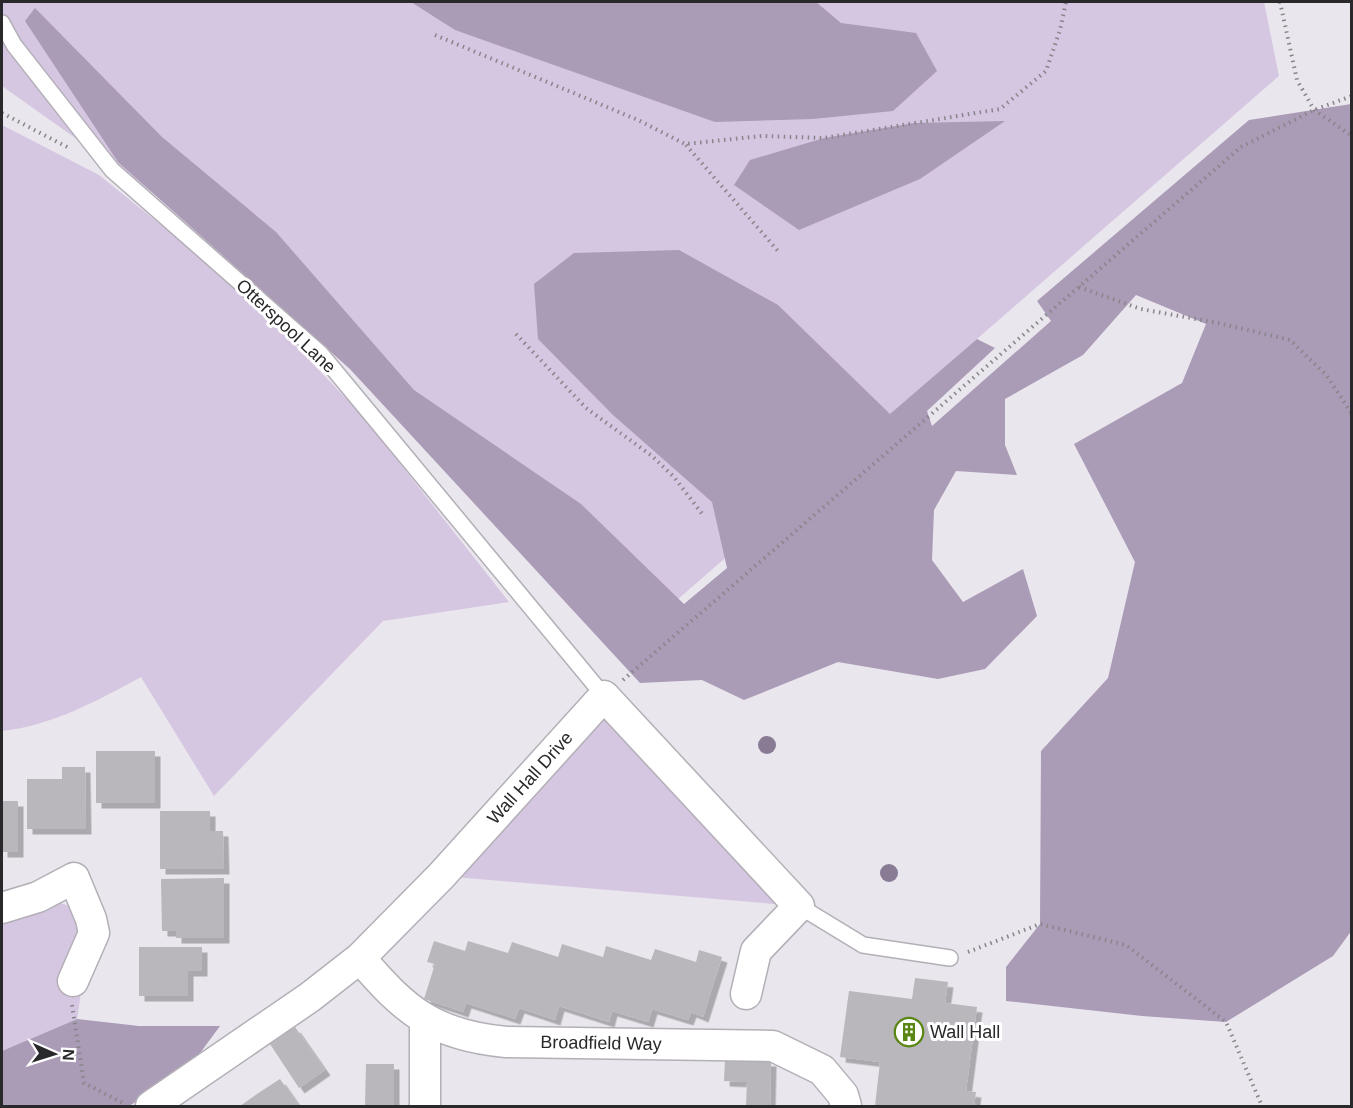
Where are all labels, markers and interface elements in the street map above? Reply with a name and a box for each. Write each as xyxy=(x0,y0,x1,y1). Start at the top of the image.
street label: Otterspool Lane xyxy=(232,275,340,377)
street label: Wall Hall Drive xyxy=(483,728,577,828)
building icon: Wall Hall xyxy=(893,1016,925,1048)
place label: Wall Hall xyxy=(930,1022,1000,1042)
north arrow xyxy=(24,1024,84,1084)
street label: Broadfield Way xyxy=(540,1032,662,1054)
text: N xyxy=(60,1049,77,1061)

